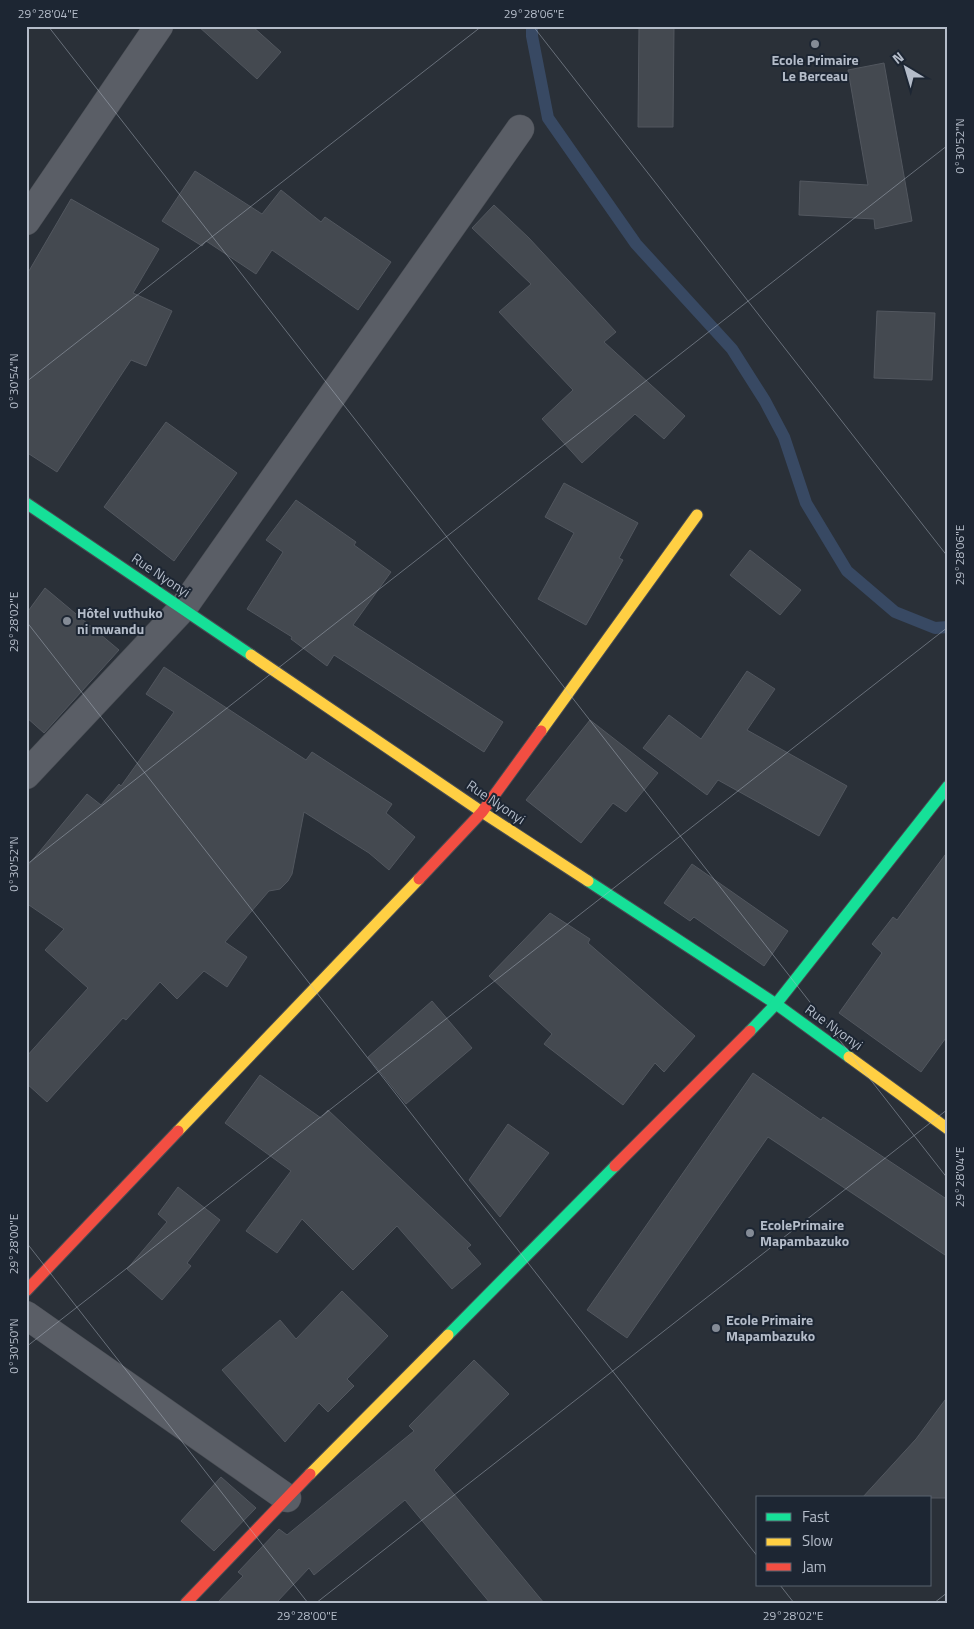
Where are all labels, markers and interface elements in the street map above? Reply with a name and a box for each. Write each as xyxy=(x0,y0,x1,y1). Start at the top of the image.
text: 29°28'04"E xyxy=(18,4,79,23)
text: 29°28'06"E xyxy=(504,4,565,23)
marker: Ecole Primaire Le Berceau xyxy=(809,38,821,50)
north arrow xyxy=(882,42,932,92)
text: N xyxy=(887,46,908,69)
place label: Ecole Primaire Le Berceau xyxy=(771,49,859,86)
text: 0°30'52"N xyxy=(950,118,969,174)
text: 0°30'54"N xyxy=(4,353,23,409)
text: 29°28'06"E xyxy=(950,524,969,585)
street label: Rue Nyonyi xyxy=(128,547,195,602)
text: 29°28'02"E xyxy=(4,591,23,652)
place label: Hôtel vuthuko ni mwandu xyxy=(77,602,163,639)
marker: Hôtel vuthuko ni mwandu xyxy=(61,615,73,627)
street label: Rue Nyonyi xyxy=(463,774,530,829)
text: 0°30'52"N xyxy=(4,836,23,892)
street label: Rue Nyonyi xyxy=(801,998,868,1055)
text: 29°28'04"E xyxy=(950,1146,969,1207)
text: 29°28'00"E xyxy=(4,1213,23,1274)
place label: EcolePrimaire Mapambazuko xyxy=(760,1214,849,1251)
marker: EcolePrimaire Mapambazuko xyxy=(744,1227,756,1239)
place label: Ecole Primaire Mapambazuko xyxy=(726,1309,815,1346)
text: 0°30'50"N xyxy=(4,1318,23,1374)
marker: Ecole Primaire Mapambazuko xyxy=(710,1322,722,1334)
legend xyxy=(756,1496,932,1586)
text: Fast xyxy=(802,1505,830,1528)
text: Slow xyxy=(802,1529,833,1552)
text: Jam xyxy=(802,1555,826,1578)
text: 29°28'00"E xyxy=(277,1606,338,1625)
text: 29°28'02"E xyxy=(763,1606,824,1625)

